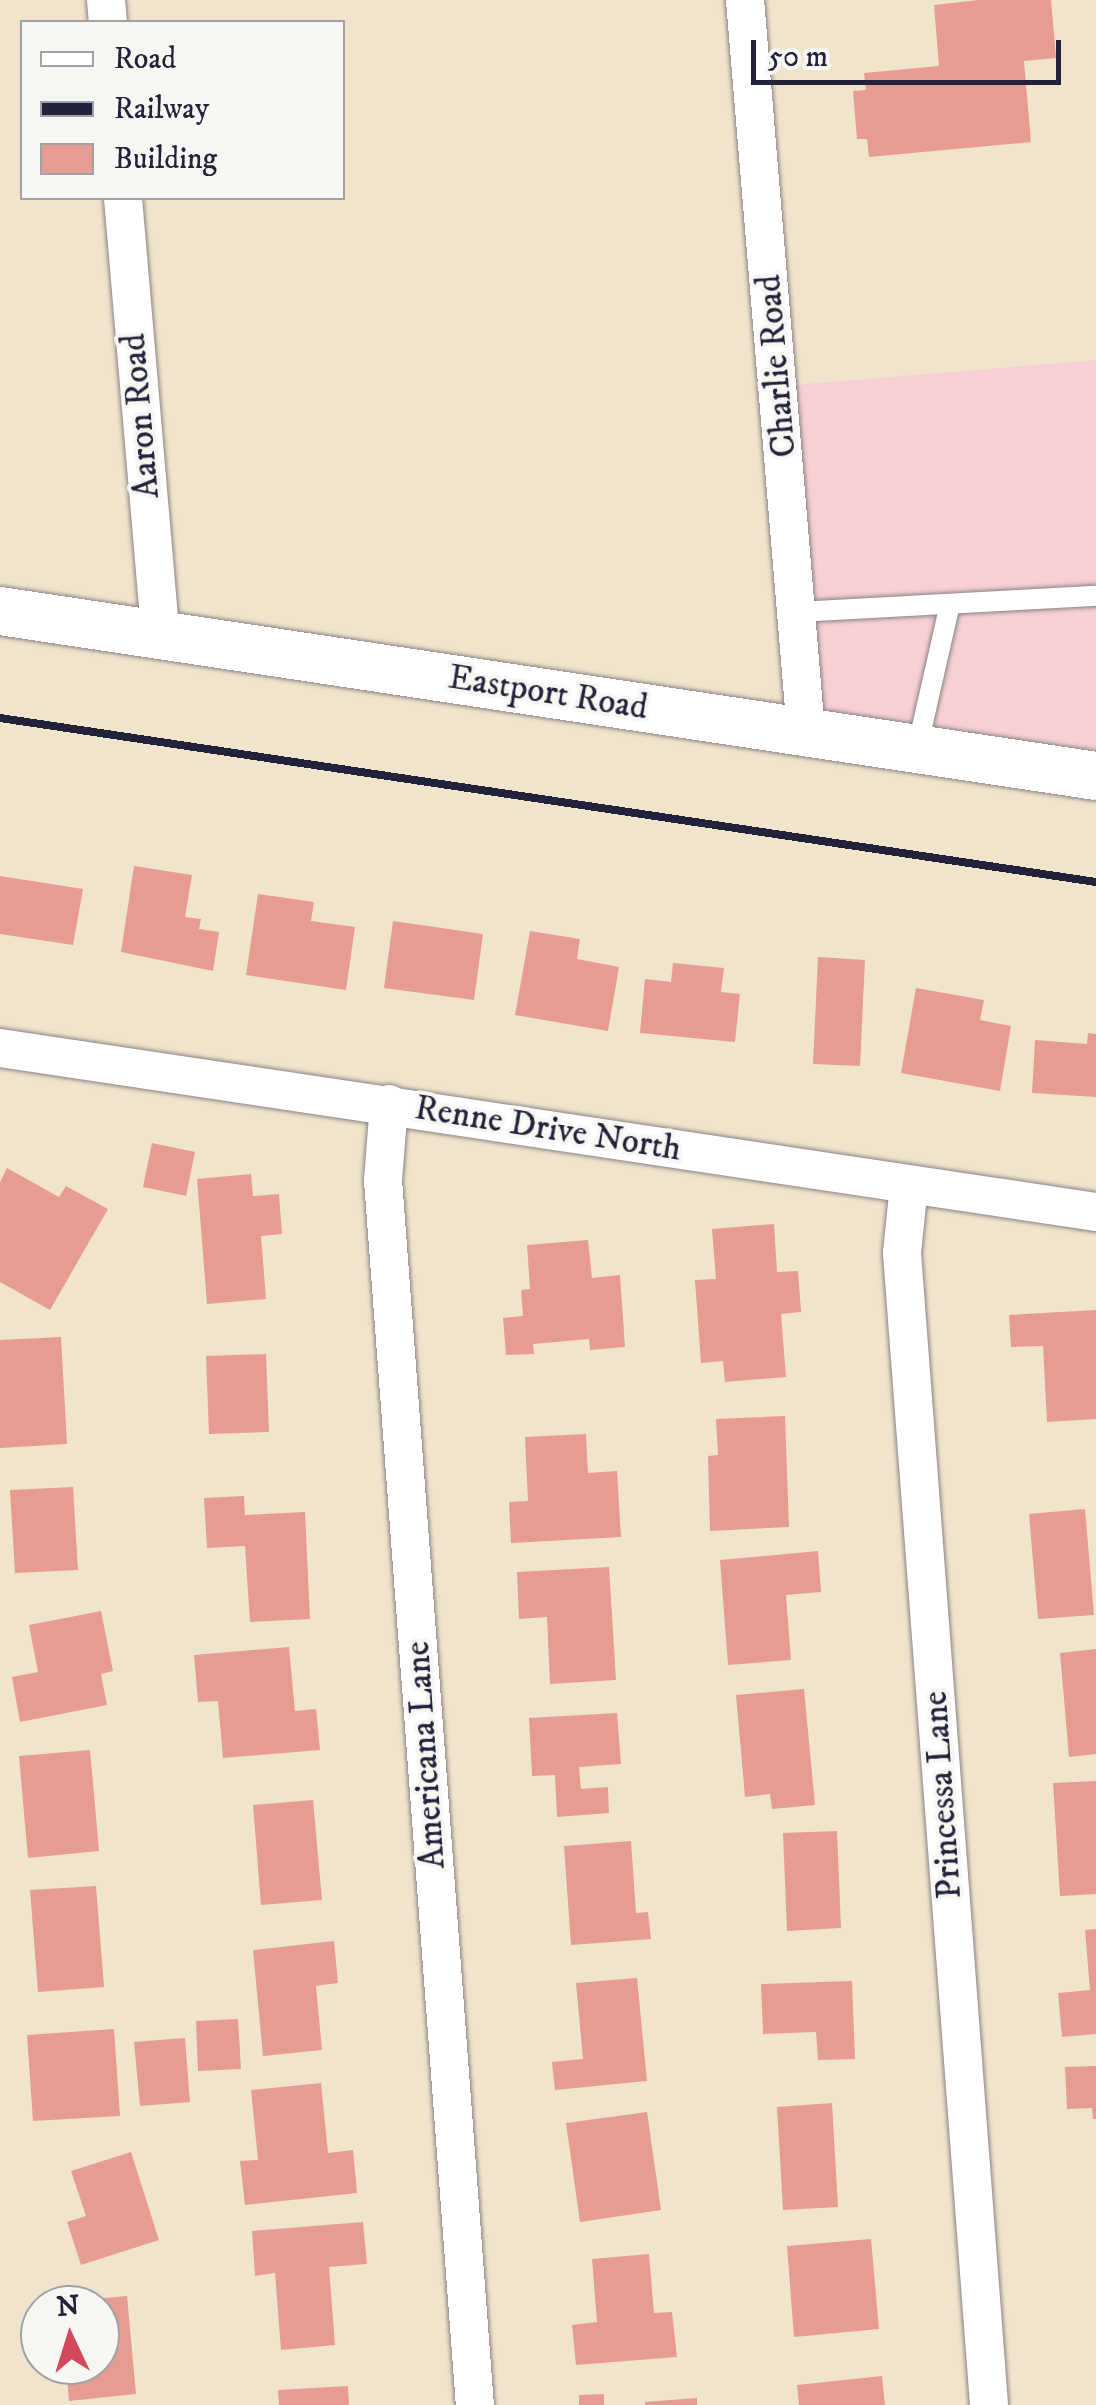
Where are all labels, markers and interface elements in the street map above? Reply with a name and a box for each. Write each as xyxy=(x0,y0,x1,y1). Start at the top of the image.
legend xyxy=(20,20,345,200)
scale bar xyxy=(756,20,1066,82)
text: 50 m xyxy=(768,39,828,76)
text: Road xyxy=(114,41,176,78)
text: Railway xyxy=(114,91,209,128)
text: Building xyxy=(114,141,217,178)
street label: Charlie Road xyxy=(748,273,806,459)
street label: Aaron Road xyxy=(113,332,169,500)
street label: Eastport Road xyxy=(445,657,651,729)
street label: Renne Drive North xyxy=(412,1087,684,1171)
street label: Americana Lane xyxy=(397,1640,455,1870)
street label: Princessa Lane xyxy=(915,1689,971,1901)
north arrow xyxy=(20,2285,120,2385)
text: N xyxy=(55,2288,81,2325)

